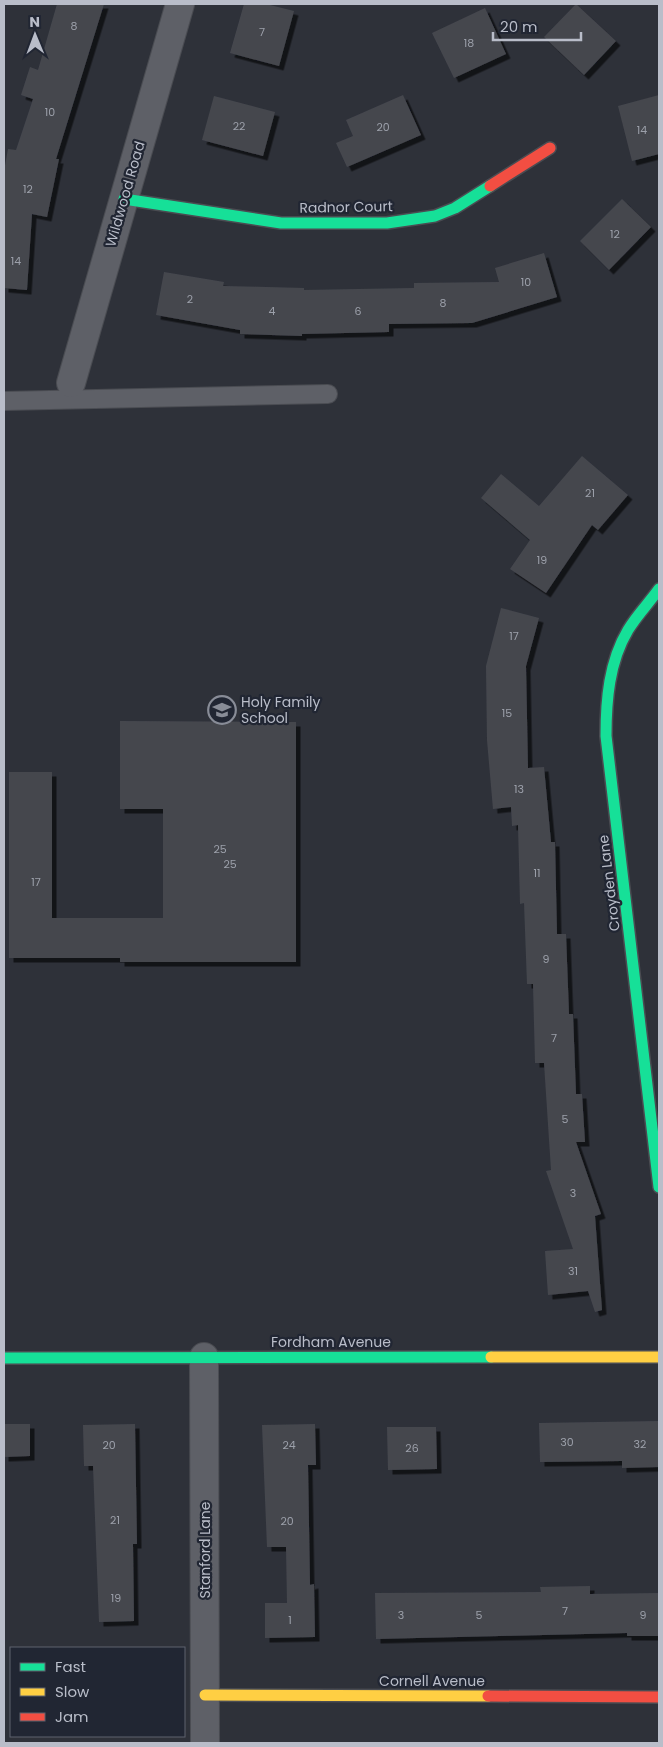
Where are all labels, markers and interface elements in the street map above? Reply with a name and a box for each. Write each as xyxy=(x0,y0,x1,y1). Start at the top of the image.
north arrow xyxy=(10,10,60,60)
scale bar xyxy=(493,10,580,42)
text: N xyxy=(29,12,40,32)
text: 20 m xyxy=(500,16,538,37)
house number: 8 xyxy=(71,18,78,34)
house number: 7 xyxy=(259,24,265,40)
house number: 18 xyxy=(464,35,474,51)
house number: 10 xyxy=(45,104,55,120)
house number: 22 xyxy=(233,118,245,134)
house number: 20 xyxy=(376,119,390,135)
house number: 14 xyxy=(637,122,647,138)
street label: Wildwood Road xyxy=(100,139,150,249)
house number: 12 xyxy=(23,181,33,197)
street label: Radnor Court xyxy=(299,196,393,218)
house number: 12 xyxy=(610,226,620,242)
house number: 14 xyxy=(11,253,21,269)
house number: 10 xyxy=(521,274,531,290)
house number: 2 xyxy=(187,291,193,307)
house number: 8 xyxy=(440,295,447,311)
house number: 4 xyxy=(269,303,276,319)
house number: 6 xyxy=(355,303,362,319)
house number: 21 xyxy=(585,485,595,501)
house number: 19 xyxy=(537,552,547,568)
house number: 17 xyxy=(509,628,519,644)
place label: Holy Family School xyxy=(241,692,321,728)
school or university icon: Holy Family School xyxy=(207,695,237,725)
house number: 15 xyxy=(502,705,512,721)
house number: 13 xyxy=(514,781,524,797)
street label: Croyden Lane xyxy=(593,833,625,932)
house number: 25 xyxy=(213,841,227,857)
house number: 25 xyxy=(223,856,237,872)
house number: 11 xyxy=(533,865,541,881)
house number: 17 xyxy=(31,874,41,890)
house number: 9 xyxy=(543,951,550,967)
house number: 7 xyxy=(551,1030,557,1046)
house number: 5 xyxy=(562,1111,569,1127)
house number: 3 xyxy=(570,1185,576,1201)
house number: 31 xyxy=(568,1263,578,1279)
street label: Fordham Avenue xyxy=(271,1332,391,1352)
house number: 30 xyxy=(560,1434,574,1450)
house number: 32 xyxy=(634,1436,646,1452)
house number: 20 xyxy=(102,1437,116,1453)
house number: 24 xyxy=(282,1437,296,1453)
house number: 26 xyxy=(405,1440,419,1456)
street label: Stanford Lane xyxy=(195,1501,215,1598)
house number: 21 xyxy=(110,1512,120,1528)
house number: 20 xyxy=(280,1513,294,1529)
house number: 19 xyxy=(111,1590,121,1606)
house number: 7 xyxy=(562,1603,568,1619)
house number: 3 xyxy=(398,1607,404,1623)
house number: 5 xyxy=(476,1607,483,1623)
house number: 9 xyxy=(640,1607,647,1623)
house number: 1 xyxy=(288,1612,292,1628)
legend xyxy=(10,1647,185,1737)
text: Fast xyxy=(55,1656,86,1677)
street label: Cornell Avenue xyxy=(379,1671,485,1691)
text: Slow xyxy=(55,1681,90,1702)
text: Jam xyxy=(55,1706,89,1727)

